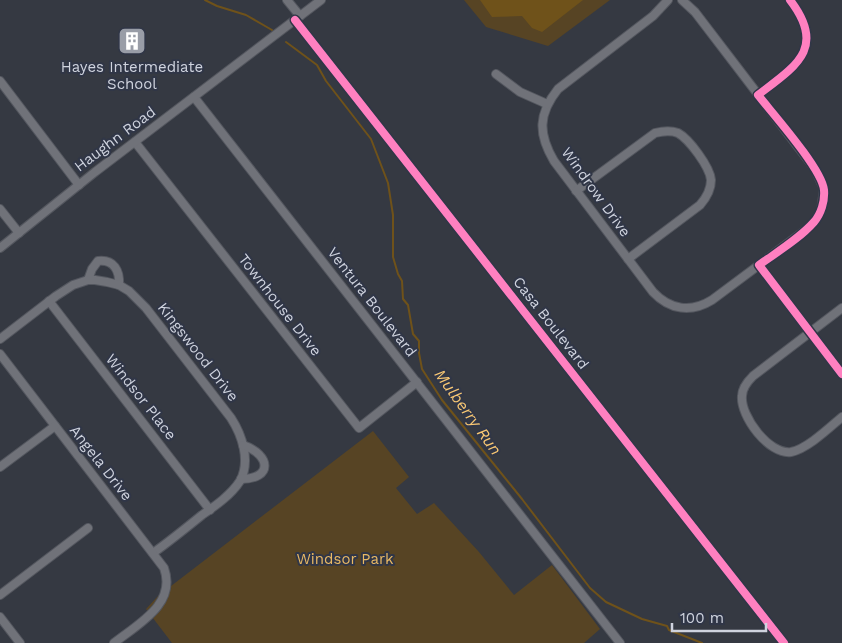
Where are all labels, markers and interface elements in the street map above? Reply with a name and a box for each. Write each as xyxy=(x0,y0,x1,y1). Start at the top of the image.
building icon: Hayes Intermediate School xyxy=(117,26,147,56)
place label: Hayes Intermediate School xyxy=(61,58,203,93)
street label: Haughn Road xyxy=(71,103,159,175)
street label: Windrow Drive xyxy=(557,144,635,240)
street label: Ventura Boulevard xyxy=(324,244,420,360)
street label: Townhouse Drive xyxy=(235,250,325,360)
street label: Casa Boulevard xyxy=(509,273,593,373)
street label: Kingswood Drive xyxy=(154,299,242,405)
street label: Windsor Place xyxy=(102,350,180,444)
water label: Mulberry Run xyxy=(431,365,505,459)
street label: Angela Drive xyxy=(66,422,136,504)
park label: Windsor Park xyxy=(296,550,394,568)
scale bar xyxy=(672,600,766,632)
text: 100 m xyxy=(680,609,724,627)

